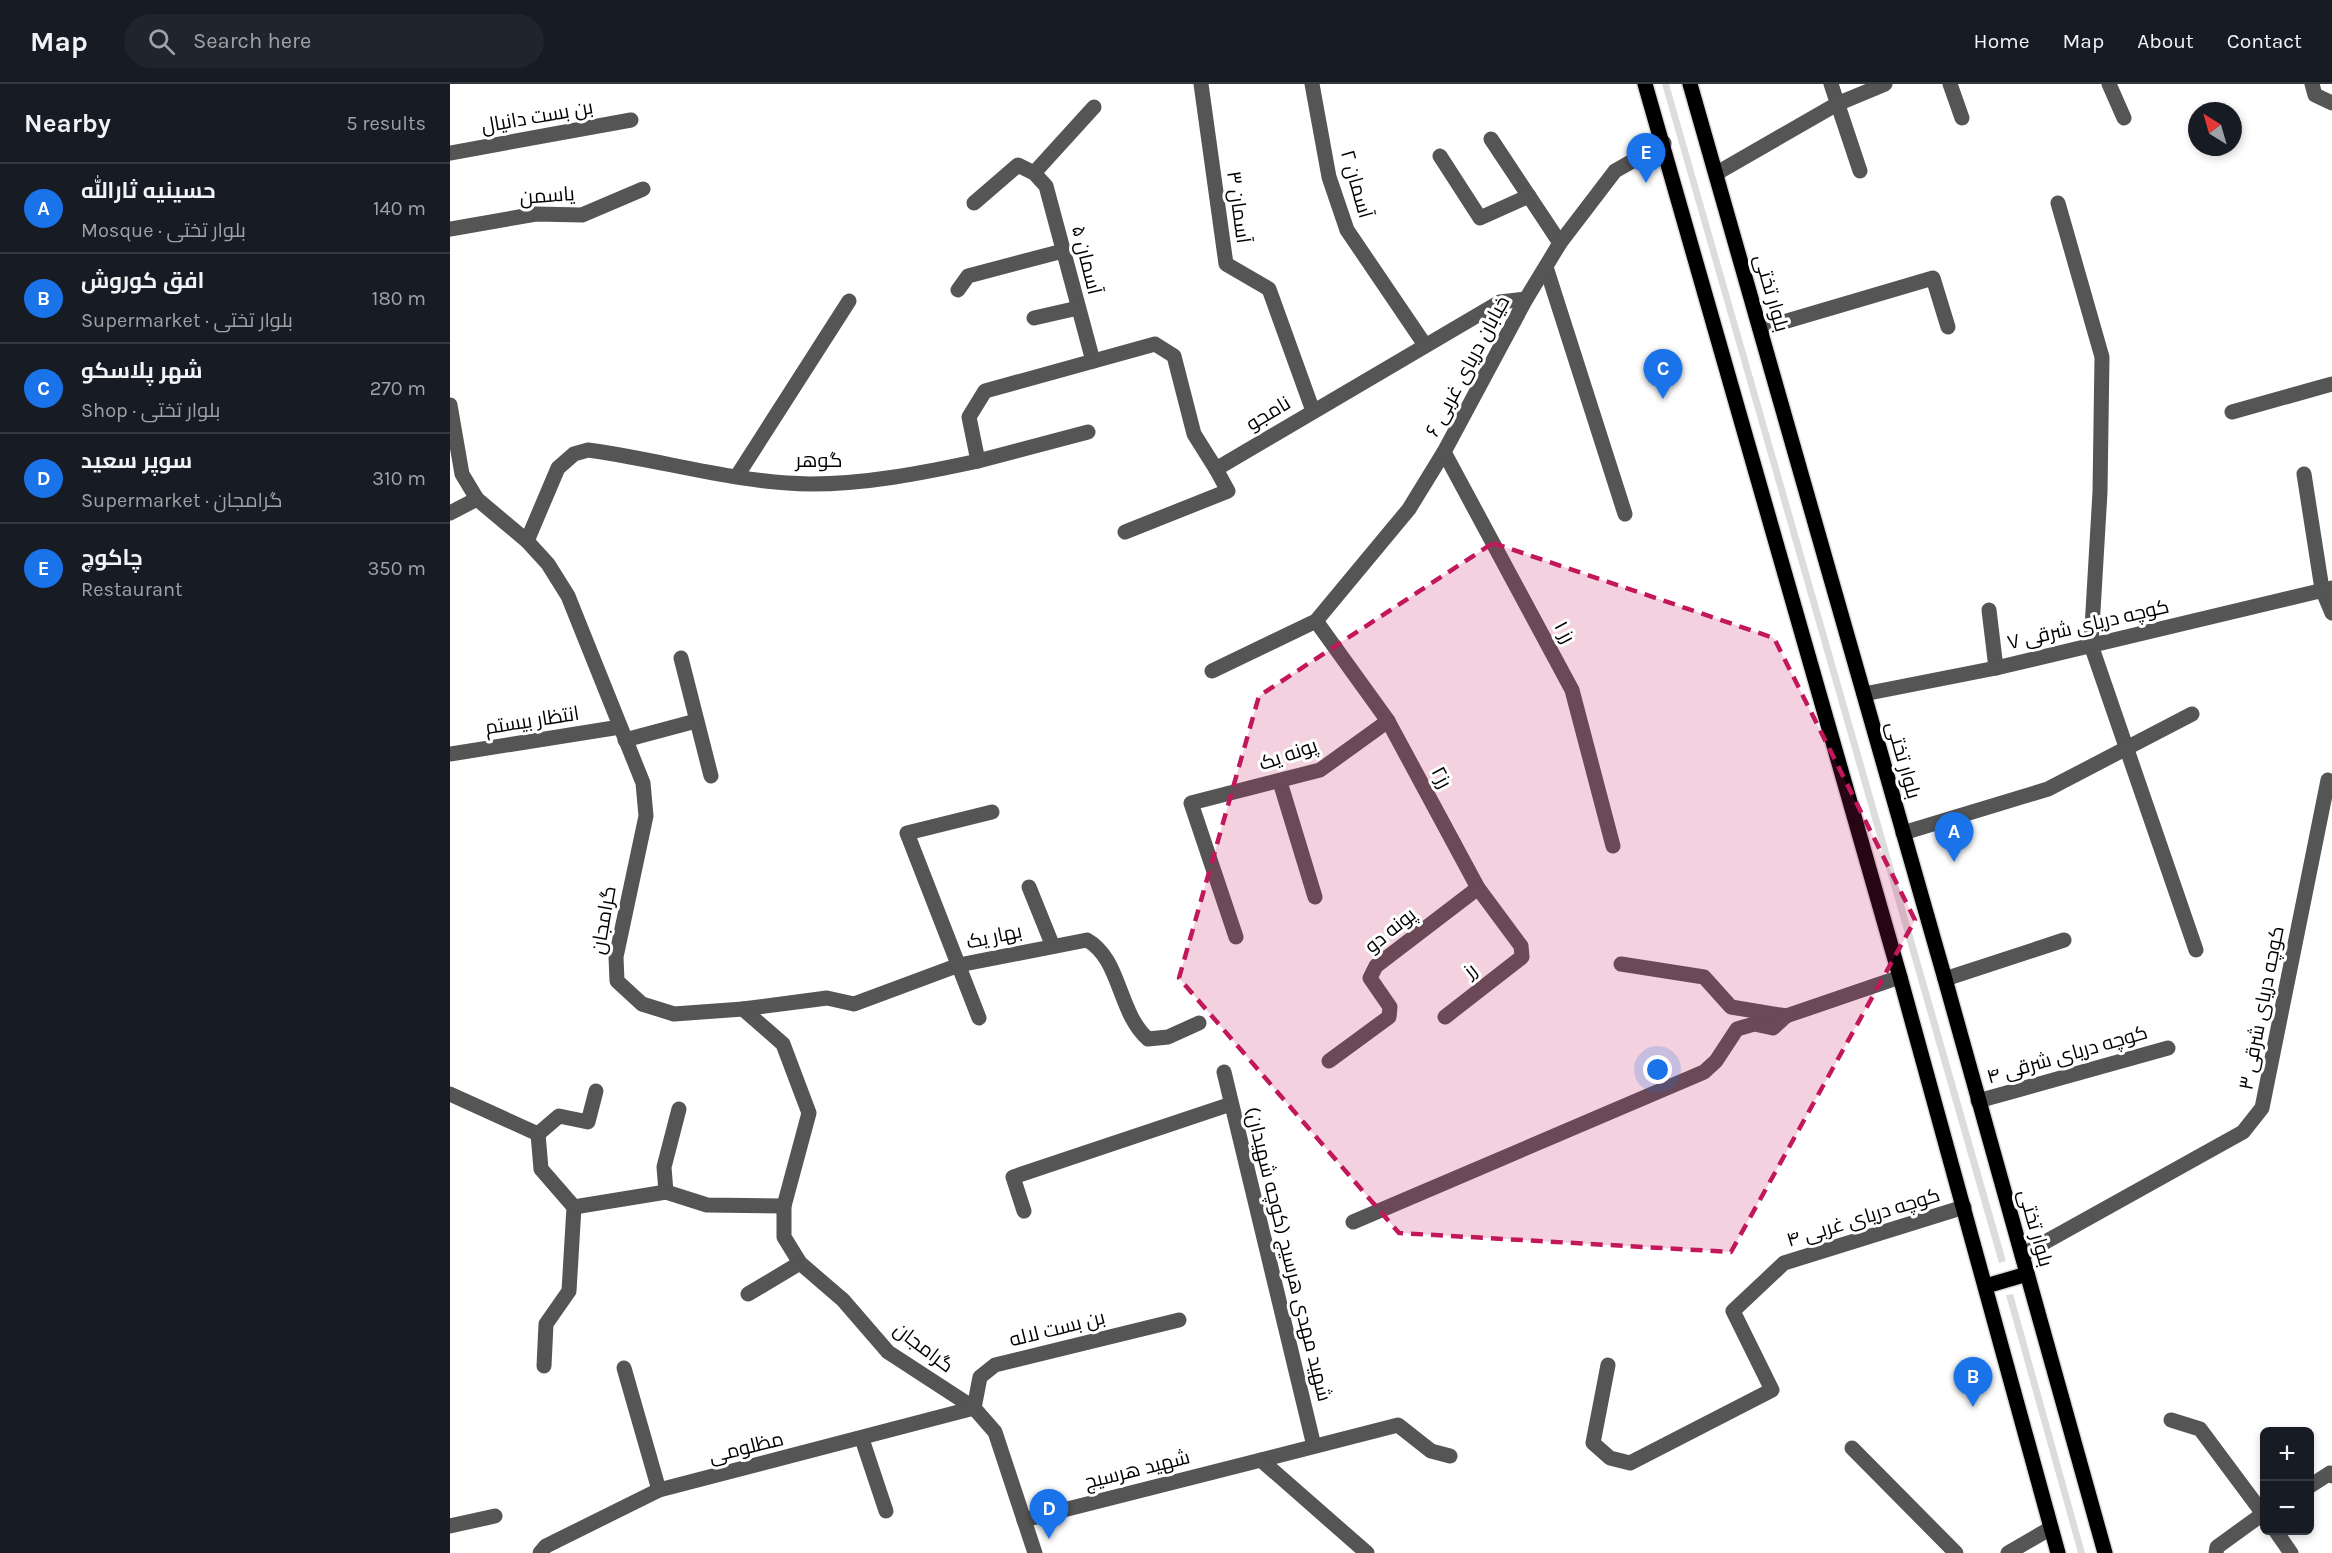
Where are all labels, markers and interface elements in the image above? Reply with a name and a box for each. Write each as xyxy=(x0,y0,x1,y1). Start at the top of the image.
search box xyxy=(124,14,544,68)
text: Map xyxy=(30,25,88,58)
icon: search xyxy=(145,25,178,58)
text: Search here xyxy=(193,28,311,54)
text: Home xyxy=(1974,29,2030,53)
text: Map xyxy=(2063,29,2104,53)
text: About xyxy=(2137,29,2194,53)
text: Contact xyxy=(2227,29,2302,53)
street label: بن بست دانیال xyxy=(479,95,595,139)
north arrow xyxy=(2188,102,2242,156)
text: Nearby xyxy=(24,108,111,139)
text: 5 results xyxy=(346,112,426,135)
pin: E xyxy=(1626,134,1666,183)
street label: آسمان ۲ xyxy=(1335,147,1377,222)
street label: آسمان ۳ xyxy=(1221,169,1255,246)
text: حسینیه ثارالله xyxy=(81,178,216,204)
street label: یاسمن xyxy=(519,182,576,210)
text: A xyxy=(37,197,50,220)
text: 140 m xyxy=(373,197,426,220)
text: Mosque · بلوار تختی xyxy=(81,219,246,242)
street label: آسمان ۵ xyxy=(1066,223,1106,298)
street label: بلوار تختی xyxy=(1749,252,1794,335)
text: افق کوروش xyxy=(81,268,205,294)
text: B xyxy=(37,287,50,310)
text: 180 m xyxy=(372,287,426,310)
street label: خیابان دریای غربی ۶ xyxy=(1421,292,1515,441)
text: Supermarket · بلوار تختی xyxy=(81,309,293,332)
pin: C xyxy=(1644,350,1682,399)
text: شهر پلاسکو xyxy=(81,358,202,384)
text: C xyxy=(37,377,50,400)
text: 270 m xyxy=(370,377,426,400)
street label: نامجو xyxy=(1242,391,1295,436)
text: Shop · بلوار تختی xyxy=(81,399,220,422)
text: سوپر سعید xyxy=(81,448,192,474)
street label: گوهر xyxy=(795,449,842,472)
text: D xyxy=(37,467,50,490)
text: 310 m xyxy=(372,467,426,490)
text: Supermarket · گرامجان xyxy=(81,489,282,512)
text: چاکوچ xyxy=(81,545,143,571)
text: E xyxy=(38,557,49,580)
text: 350 m xyxy=(368,557,426,580)
text: Restaurant xyxy=(81,578,183,601)
street label: کوچه دریای شرقی ۷ xyxy=(2005,595,2172,655)
street label: رز ۱ xyxy=(1549,617,1580,647)
street label: انتظار بیستم xyxy=(483,702,581,741)
street label: بلوار تختی xyxy=(1881,719,1926,802)
street label: پونه یک xyxy=(1256,734,1321,776)
street label: رز۲ xyxy=(1426,763,1457,792)
pin: A xyxy=(1934,812,1974,862)
street label: گرامجان xyxy=(586,884,622,956)
street label: پونه دو xyxy=(1360,902,1422,959)
street label: بهار یک xyxy=(964,919,1024,955)
street label: کوچه دریای شرقی ۳ xyxy=(2234,924,2290,1092)
street label: رز xyxy=(1458,958,1482,983)
street label: کوچه دریای شرقی ۴ xyxy=(1984,1020,2151,1089)
your location xyxy=(1643,1055,1672,1084)
street label: شهید مهدی هرسیج (کوچه شهیدان) xyxy=(1239,1104,1336,1404)
street label: کوچه دریای غربی ۴ xyxy=(1784,1183,1943,1253)
street label: بلوار تختی xyxy=(2013,1187,2058,1270)
street label: بن بست لاله xyxy=(1007,1306,1108,1352)
street label: گرامجان xyxy=(889,1317,958,1378)
pin: B xyxy=(1954,1358,1993,1407)
street label: مظلومی xyxy=(706,1427,786,1469)
map controls xyxy=(2260,1427,2314,1535)
button: + xyxy=(2260,1427,2314,1481)
street label: شهید هرسیج xyxy=(1082,1445,1193,1496)
button: − xyxy=(2260,1481,2314,1535)
pin: D xyxy=(1030,1490,1068,1539)

